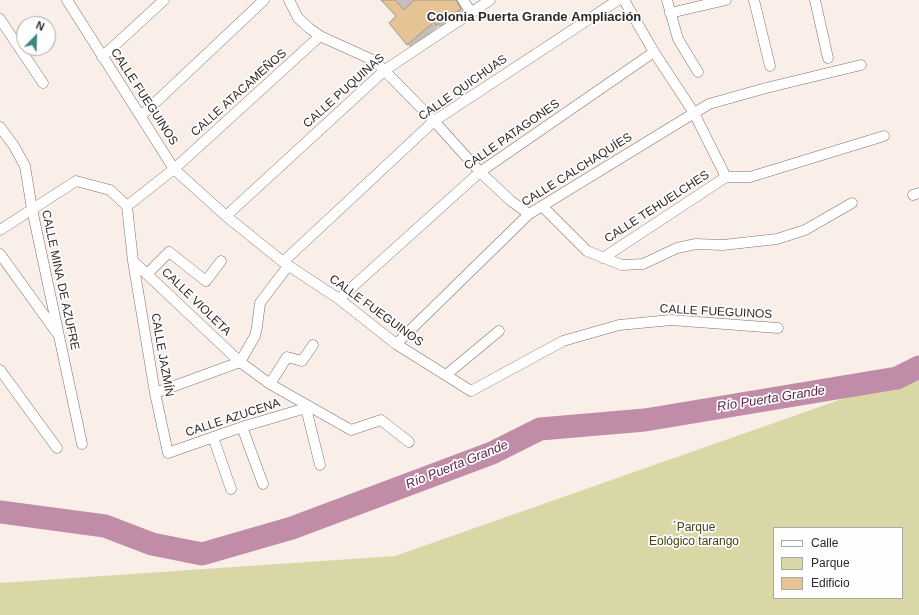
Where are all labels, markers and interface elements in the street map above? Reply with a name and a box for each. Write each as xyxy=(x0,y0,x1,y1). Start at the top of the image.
district label: Colonia Puerta Grande Ampliación xyxy=(427,9,641,25)
north arrow xyxy=(16,16,56,56)
text: N xyxy=(34,19,46,33)
street label: CALLE FUEGUINOS xyxy=(107,46,181,148)
street label: CALLE ATACAMEÑOS xyxy=(188,46,290,140)
street label: CALLE PUQUINAS xyxy=(301,51,387,131)
street label: CALLE QUICHUAS xyxy=(416,52,510,124)
street label: CALLE PATAGONES xyxy=(461,97,563,173)
street label: CALLE CALCHAQUÍES xyxy=(519,130,635,210)
street label: CALLE TEHUELCHES xyxy=(602,168,712,246)
street label: CALLE MINA DE AZUFRE xyxy=(38,209,82,351)
street label: CALLE VIOLETA xyxy=(158,265,234,339)
street label: CALLE FUEGUINOS xyxy=(326,272,426,350)
street label: CALLE FUEGUINOS xyxy=(659,302,773,322)
street label: CALLE JAZMÍN xyxy=(148,312,176,398)
water label: Río Puerta Grande xyxy=(716,383,826,415)
street label: CALLE AZUCENA xyxy=(184,396,282,440)
water label: Río Puerta Grande xyxy=(403,437,511,493)
park label: ´Parque Eológico tarango xyxy=(649,521,739,549)
legend xyxy=(773,527,903,599)
text: Calle xyxy=(811,536,838,550)
text: Parque xyxy=(811,556,850,570)
text: Edificio xyxy=(811,576,850,590)

